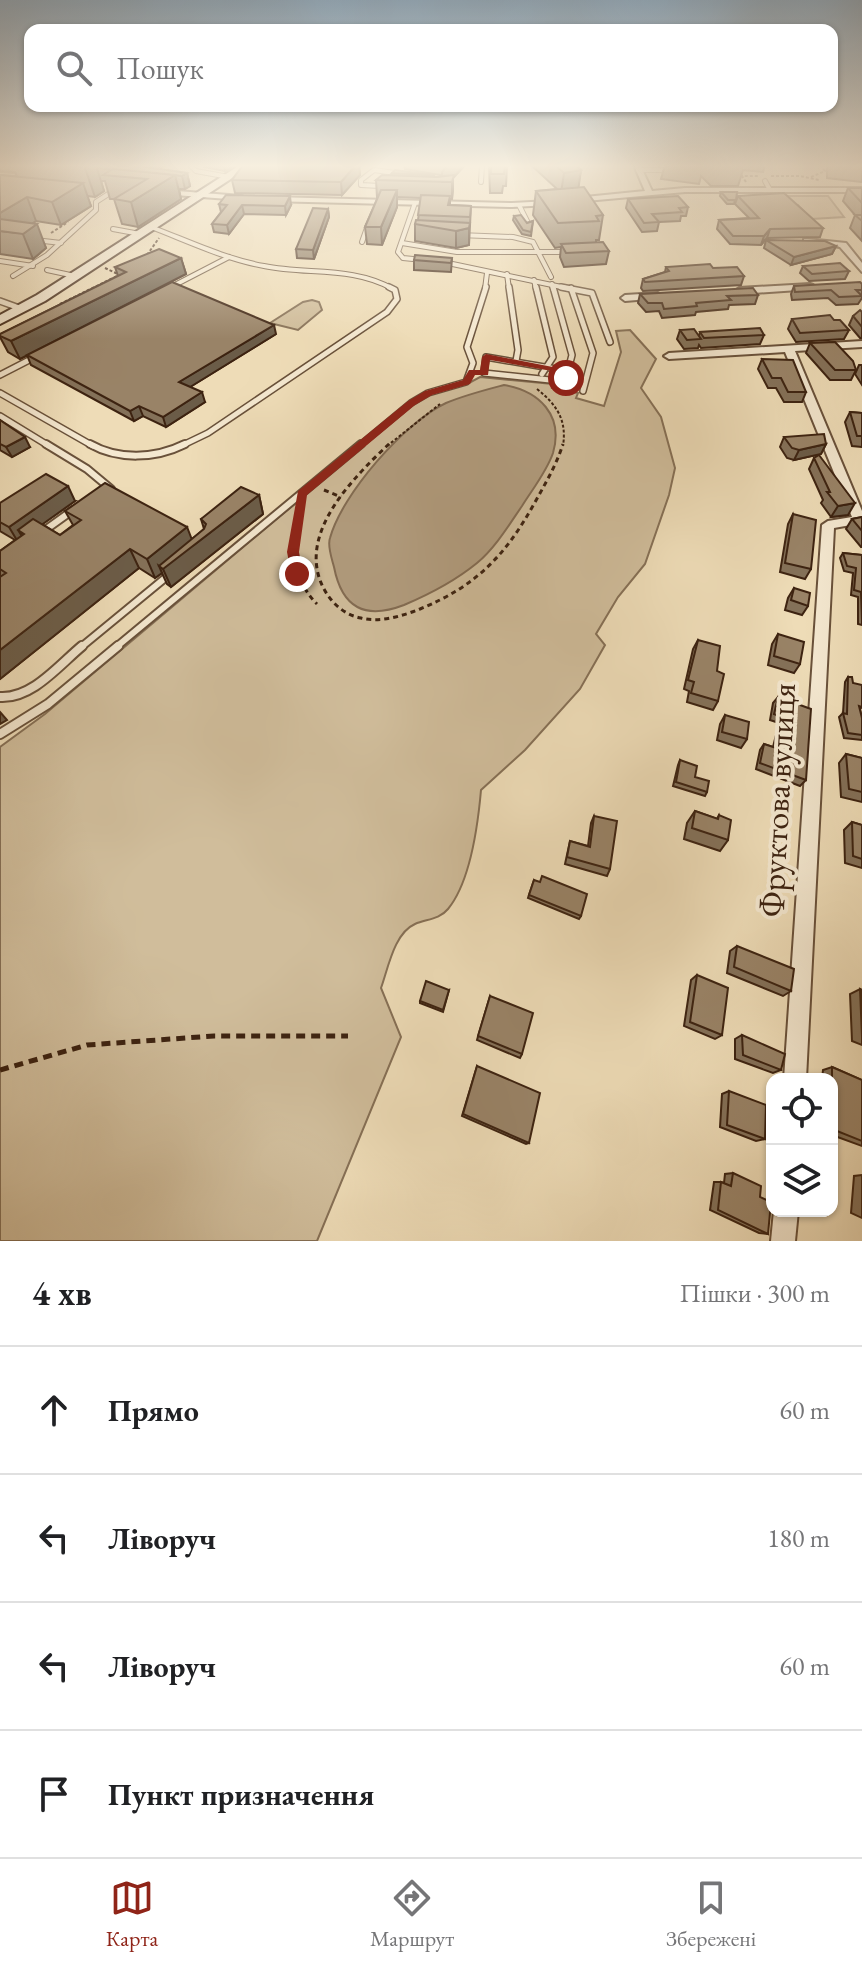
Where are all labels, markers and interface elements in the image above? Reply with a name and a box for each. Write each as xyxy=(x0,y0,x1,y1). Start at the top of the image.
search box xyxy=(24,24,838,112)
icon: search xyxy=(52,46,96,90)
text: Пошук xyxy=(116,49,204,88)
route start xyxy=(548,360,584,396)
route end xyxy=(279,556,315,592)
street label: Фруктова вулиця xyxy=(749,682,805,918)
map controls xyxy=(766,1073,838,1217)
button: locate xyxy=(766,1073,838,1145)
button: layers xyxy=(766,1145,838,1217)
text: 4 хв xyxy=(32,1271,92,1315)
text: Пішки · 300 m xyxy=(679,1276,830,1310)
icon: ahead xyxy=(32,1388,76,1432)
text: Прямо xyxy=(108,1391,199,1430)
text: 60 m xyxy=(780,1393,830,1427)
icon: left xyxy=(32,1516,76,1560)
text: Ліворуч xyxy=(108,1519,216,1558)
text: 180 m xyxy=(767,1521,830,1555)
icon: left xyxy=(32,1644,76,1688)
text: Ліворуч xyxy=(108,1647,216,1686)
text: 60 m xyxy=(780,1649,830,1683)
icon: arrive xyxy=(32,1772,76,1816)
text: Пункт призначення xyxy=(108,1775,374,1814)
tab: Карта xyxy=(106,1876,158,1953)
tab: Маршрут xyxy=(370,1876,454,1953)
tab: Збережені xyxy=(666,1876,756,1953)

